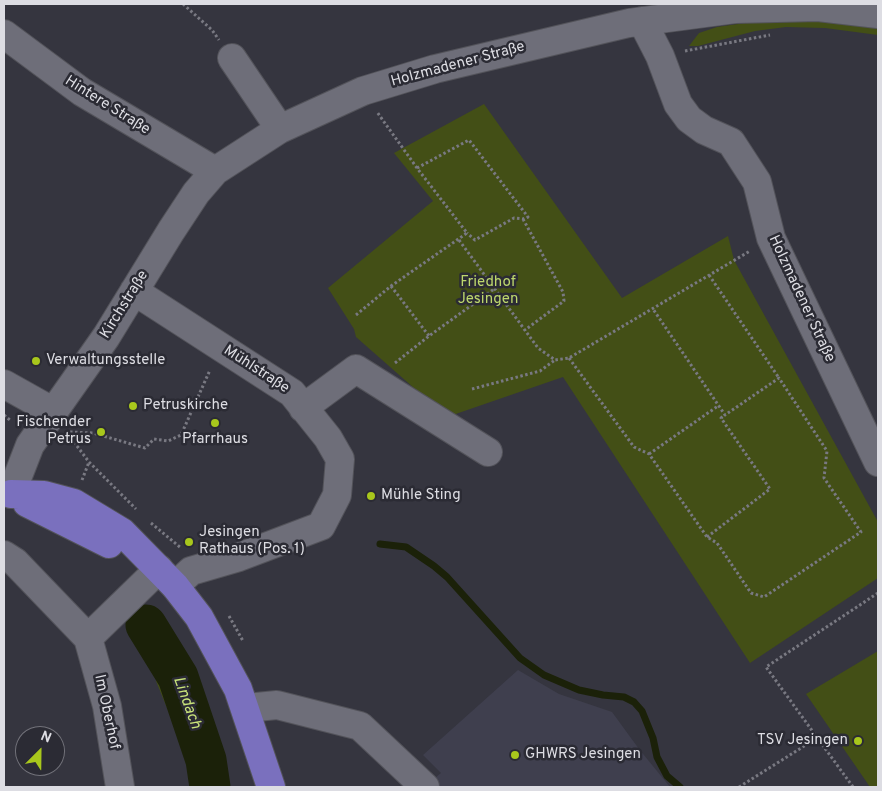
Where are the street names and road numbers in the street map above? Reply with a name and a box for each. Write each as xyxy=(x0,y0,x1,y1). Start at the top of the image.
street label: Holzmadener Straße xyxy=(389,38,527,92)
street label: Hintere Straße xyxy=(61,73,153,139)
street label: Holzmadener Straße xyxy=(764,233,838,365)
street label: Kirchstraße xyxy=(97,268,153,342)
street label: Mühlstraße xyxy=(220,342,292,398)
street label: Im Oberhof xyxy=(89,673,123,751)

